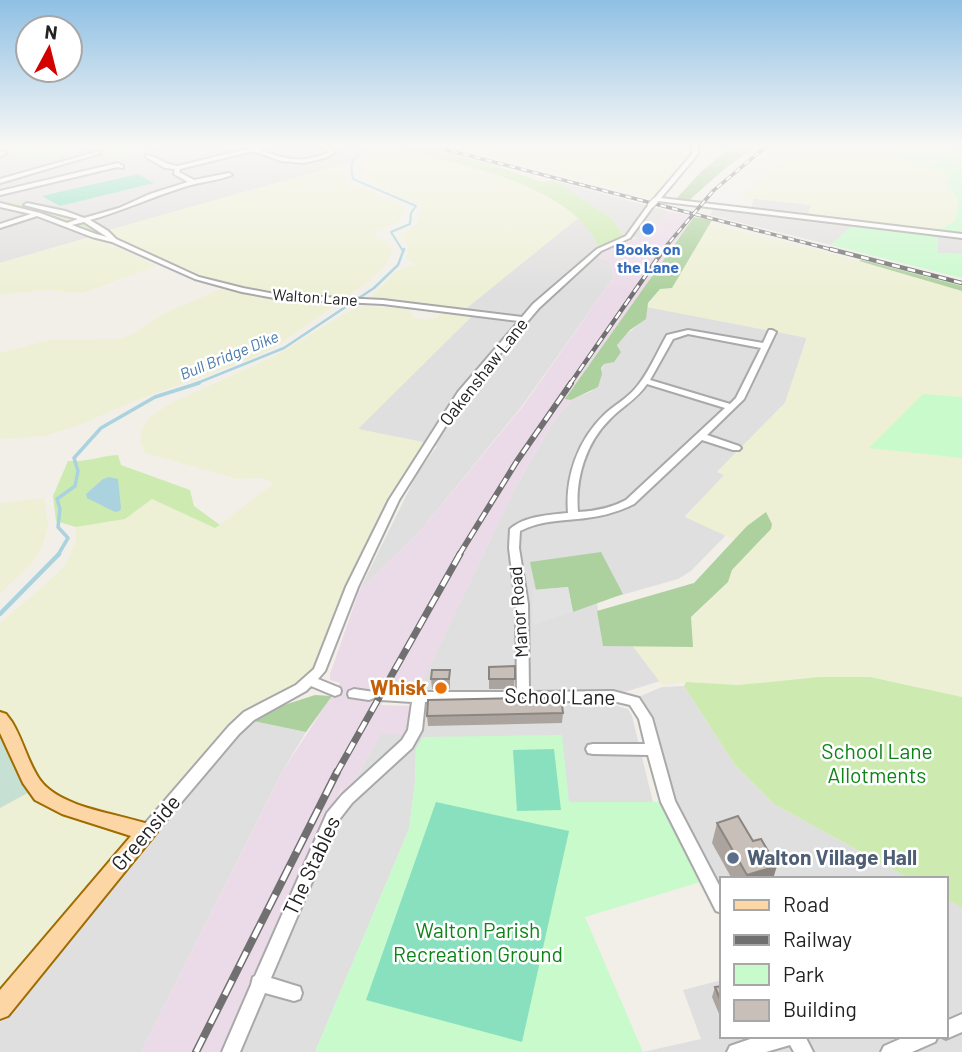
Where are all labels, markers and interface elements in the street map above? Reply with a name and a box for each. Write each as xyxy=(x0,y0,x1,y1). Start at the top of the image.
north arrow xyxy=(14,14,84,84)
text: N xyxy=(43,19,59,44)
marker: Books on the Lane xyxy=(640,221,656,237)
place label: Books on the Lane xyxy=(616,239,681,276)
street label: Walton Lane xyxy=(272,284,358,309)
street label: Oakenshaw Lane xyxy=(434,313,532,430)
water label: Bull Bridge Dike xyxy=(177,326,281,383)
street label: Manor Road xyxy=(504,566,532,658)
place label: Whisk xyxy=(370,674,427,699)
marker: Whisk xyxy=(433,680,449,696)
street label: School Lane xyxy=(504,682,616,709)
park label: School Lane Allotments xyxy=(821,738,933,787)
street label: Greenside xyxy=(105,789,185,875)
street label: The Stables xyxy=(277,812,344,919)
place label: Walton Village Hall xyxy=(747,844,917,869)
marker: Walton Village Hall xyxy=(725,850,741,866)
legend xyxy=(720,877,948,1038)
text: Road xyxy=(783,891,829,916)
park label: Walton Parish Recreation Ground xyxy=(393,917,563,966)
text: Railway xyxy=(783,926,852,951)
text: Park xyxy=(783,961,824,986)
text: Building xyxy=(783,996,857,1021)

